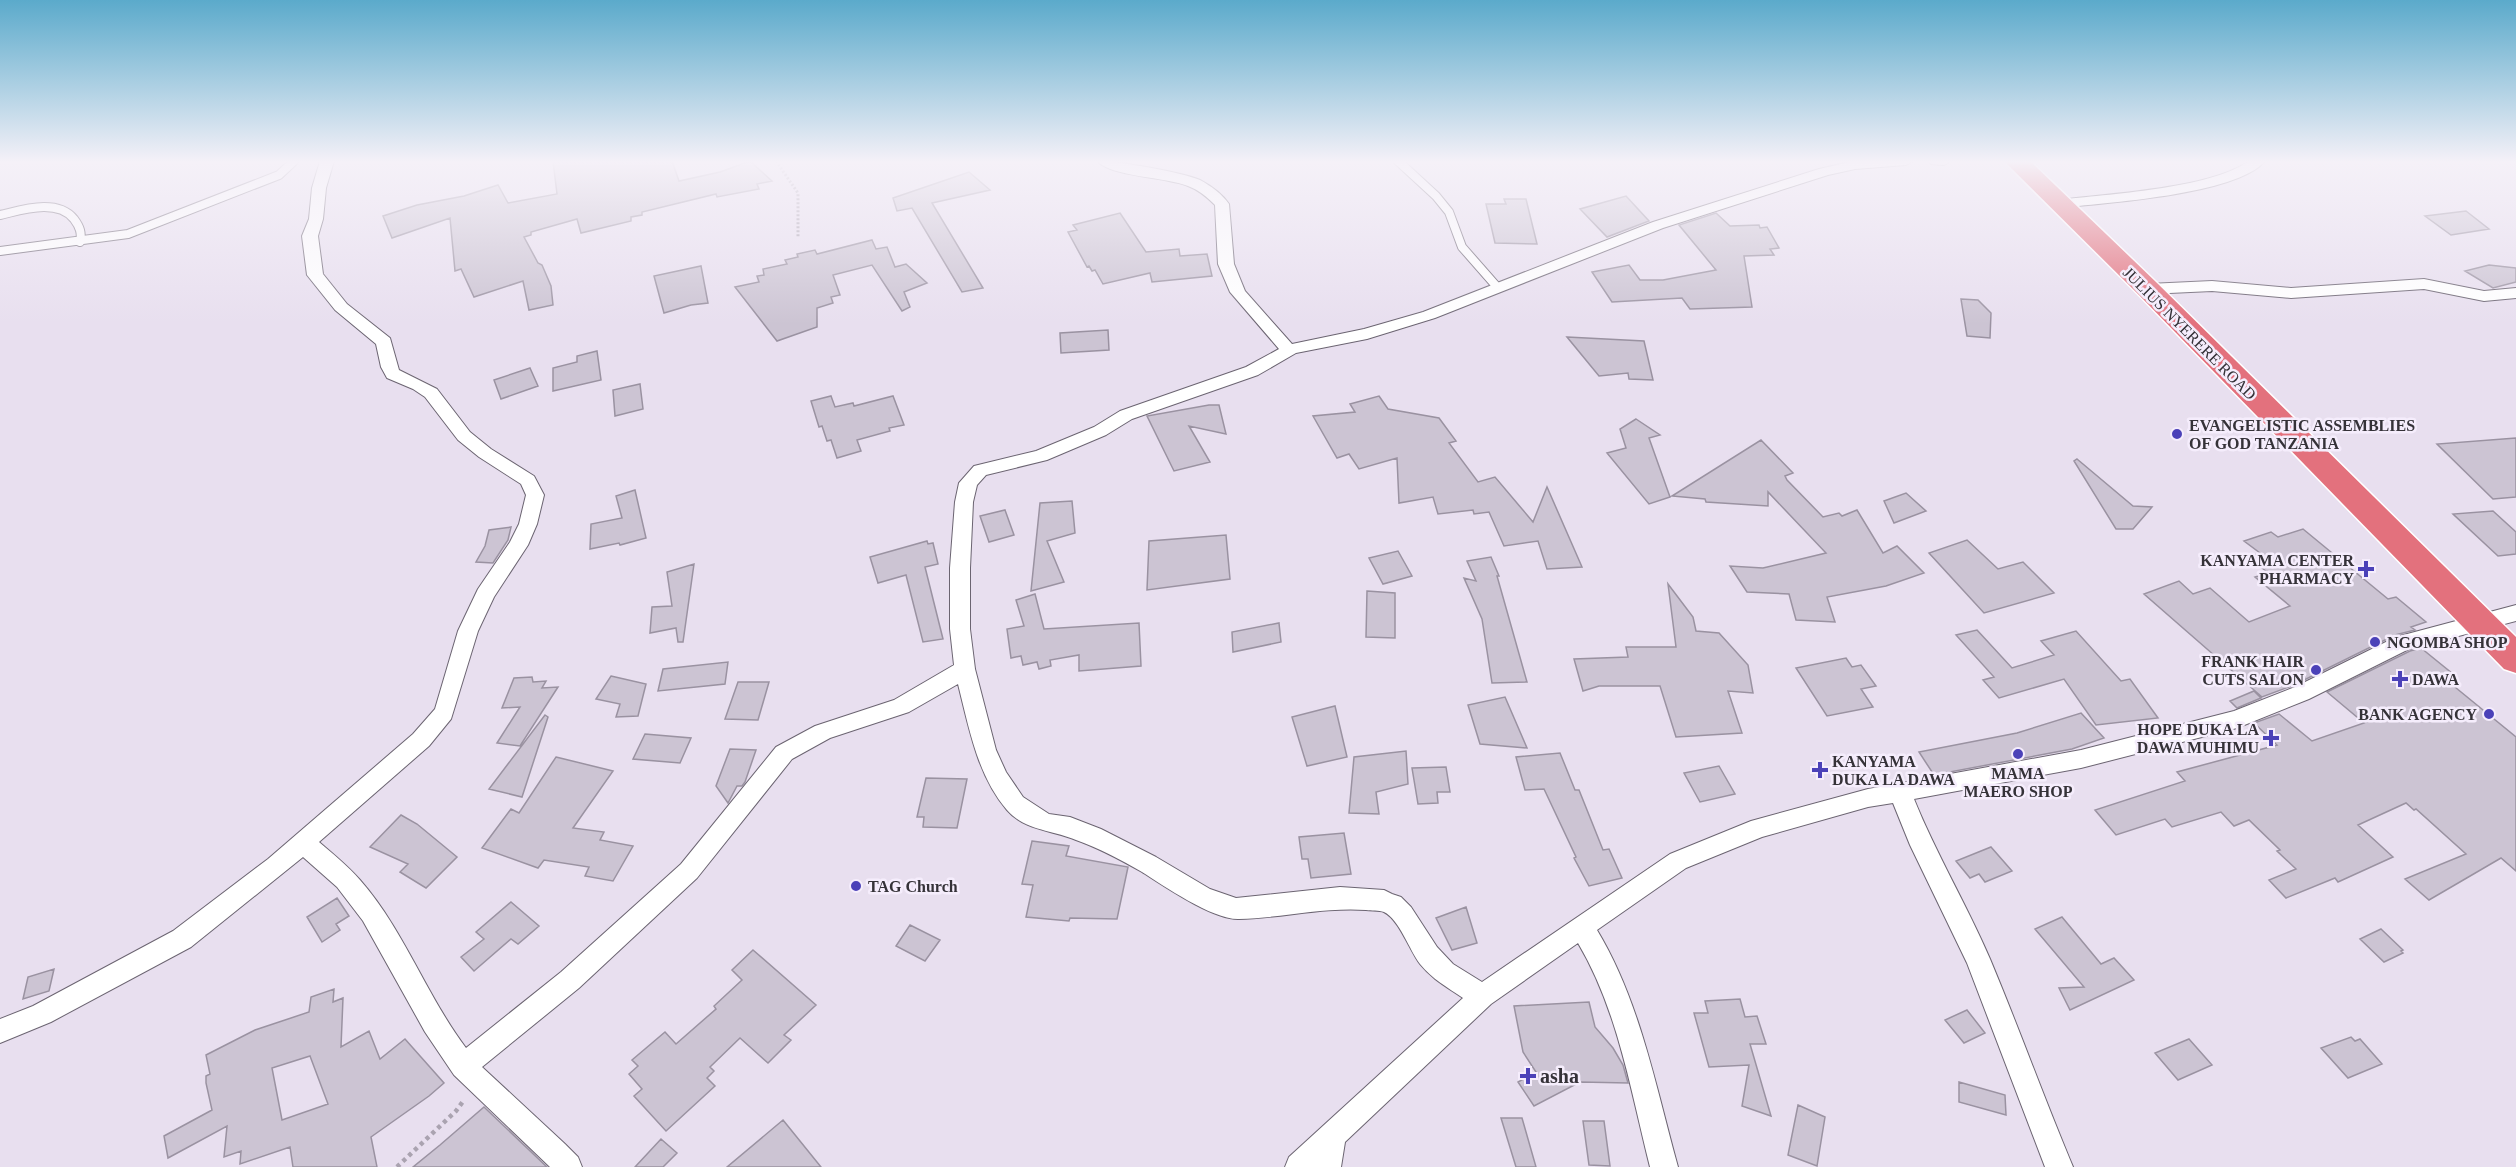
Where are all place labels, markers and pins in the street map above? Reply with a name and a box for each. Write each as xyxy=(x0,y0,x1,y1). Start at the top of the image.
place label: EVANGELISTIC ASSEMBLIES OF GOD TANZANIA xyxy=(2189,417,2415,452)
marker: EVANGELISTIC ASSEMBLIES OF GOD TANZANIA xyxy=(2170,427,2184,441)
place label: KANYAMA CENTER PHARMACY xyxy=(2200,552,2354,587)
marker: KANYAMA CENTER PHARMACY xyxy=(2359,562,2373,576)
place label: NGOMBA SHOP xyxy=(2387,634,2508,651)
marker: NGOMBA SHOP xyxy=(2368,635,2382,649)
place label: FRANK HAIR CUTS SALON xyxy=(2201,653,2304,688)
marker: FRANK HAIR CUTS SALON xyxy=(2309,663,2323,677)
place label: DAWA xyxy=(2412,671,2460,688)
marker: DAWA xyxy=(2393,672,2407,686)
place label: BANK AGENCY xyxy=(2358,706,2477,723)
marker: BANK AGENCY xyxy=(2482,707,2496,721)
place label: HOPE DUKA LA DAWA MUHIMU xyxy=(2137,721,2259,756)
marker: HOPE DUKA LA DAWA MUHIMU xyxy=(2264,731,2278,745)
marker: MAMA MAERO SHOP xyxy=(2011,747,2025,761)
place label: KANYAMA DUKA LA DAWA xyxy=(1832,753,1955,788)
marker: KANYAMA DUKA LA DAWA xyxy=(1813,763,1827,777)
place label: MAMA MAERO SHOP xyxy=(1964,765,2073,800)
place label: TAG Church xyxy=(868,878,958,895)
marker: TAG Church xyxy=(849,879,863,893)
place label: asha xyxy=(1540,1065,1579,1087)
marker: asha xyxy=(1521,1069,1535,1083)

